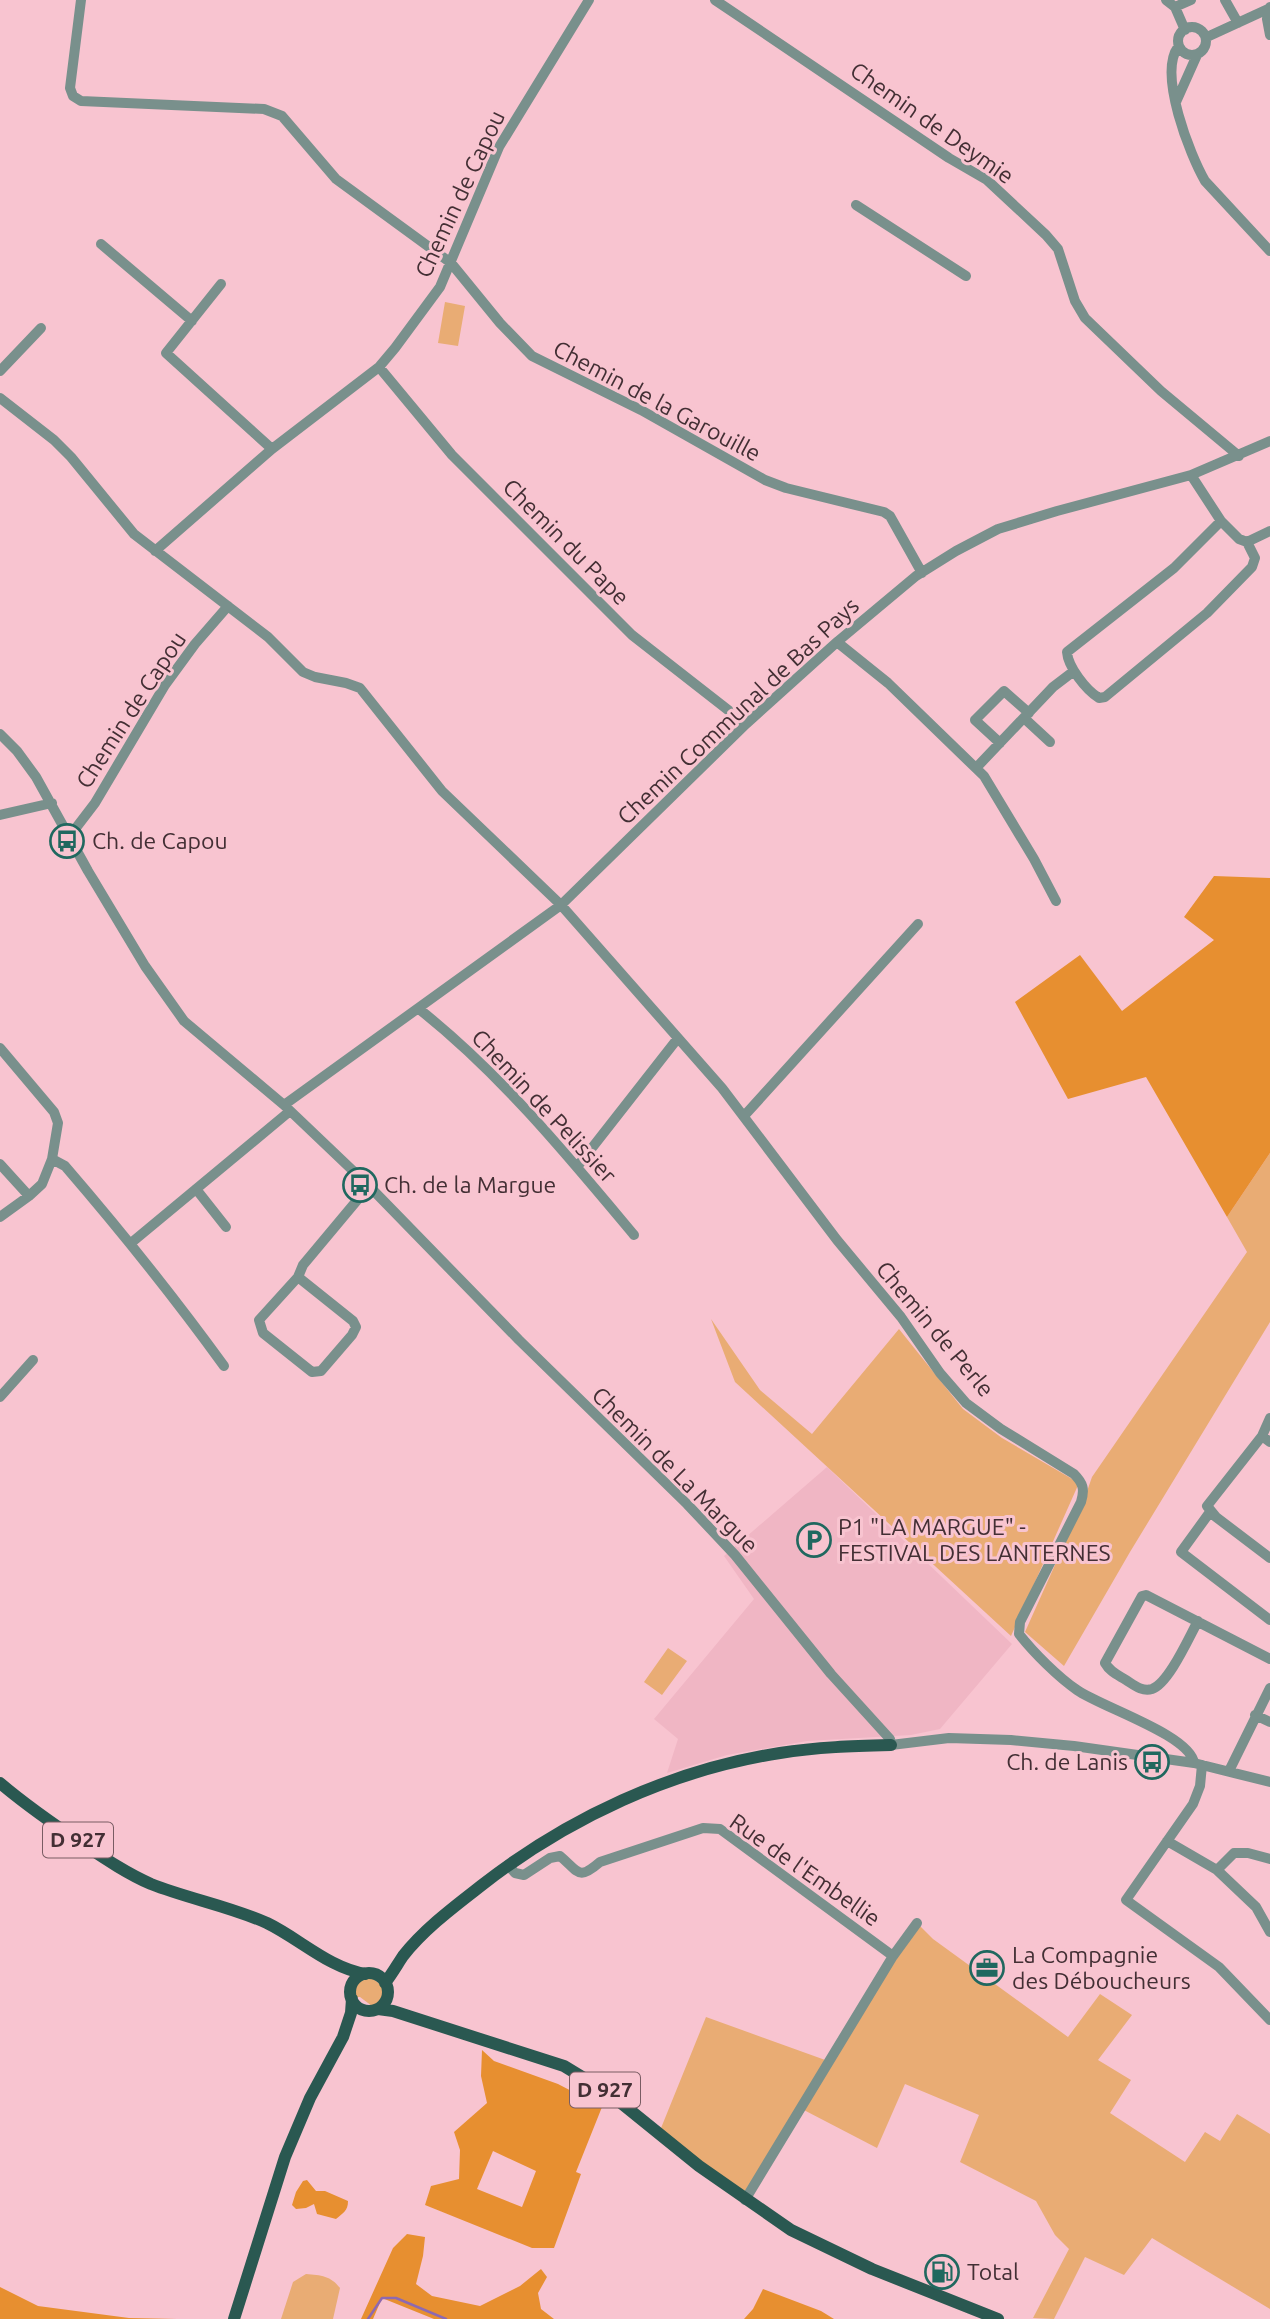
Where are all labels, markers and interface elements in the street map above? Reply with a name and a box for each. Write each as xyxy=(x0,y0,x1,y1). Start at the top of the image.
street label: Chemin de Deymie xyxy=(846,57,1019,188)
street label: Chemin de Capou xyxy=(410,106,509,281)
street label: Chemin de la Garouille xyxy=(549,335,765,466)
street label: Chemin du Pape xyxy=(498,474,634,610)
street label: Chemin Communal de Bas Pays xyxy=(612,592,863,829)
street label: Chemin de Capou xyxy=(71,627,190,793)
bus stop icon: Ch. de Capou xyxy=(48,822,86,860)
place label: Ch. de Capou xyxy=(92,828,228,853)
street label: Chemin de Pelissier xyxy=(467,1024,622,1187)
bus stop icon: Ch. de la Margue xyxy=(341,1166,379,1204)
place label: Ch. de la Margue xyxy=(384,1172,556,1197)
street label: Chemin de Perle xyxy=(872,1256,999,1401)
street label: Chemin de La Margue xyxy=(587,1382,763,1558)
place label: P1 "LA MARGUE" - FESTIVAL DES LANTERNES xyxy=(838,1514,1111,1565)
parking icon: P1 "LA MARGUE" - FESTIVAL DES LANTERNES xyxy=(795,1521,833,1559)
bus stop icon: Ch. de Lanis xyxy=(1133,1743,1171,1781)
place label: Ch. de Lanis xyxy=(1006,1749,1128,1774)
street label: Rue de l'Embellie xyxy=(725,1808,885,1931)
road number: D 927 xyxy=(43,1822,113,1857)
place label: La Compagnie des Déboucheurs xyxy=(1012,1942,1191,1993)
office icon: La Compagnie des Déboucheurs xyxy=(968,1949,1006,1987)
road number: D 927 xyxy=(570,2072,640,2108)
fuel station icon: Total xyxy=(923,2253,961,2291)
place label: Total xyxy=(967,2259,1019,2284)

